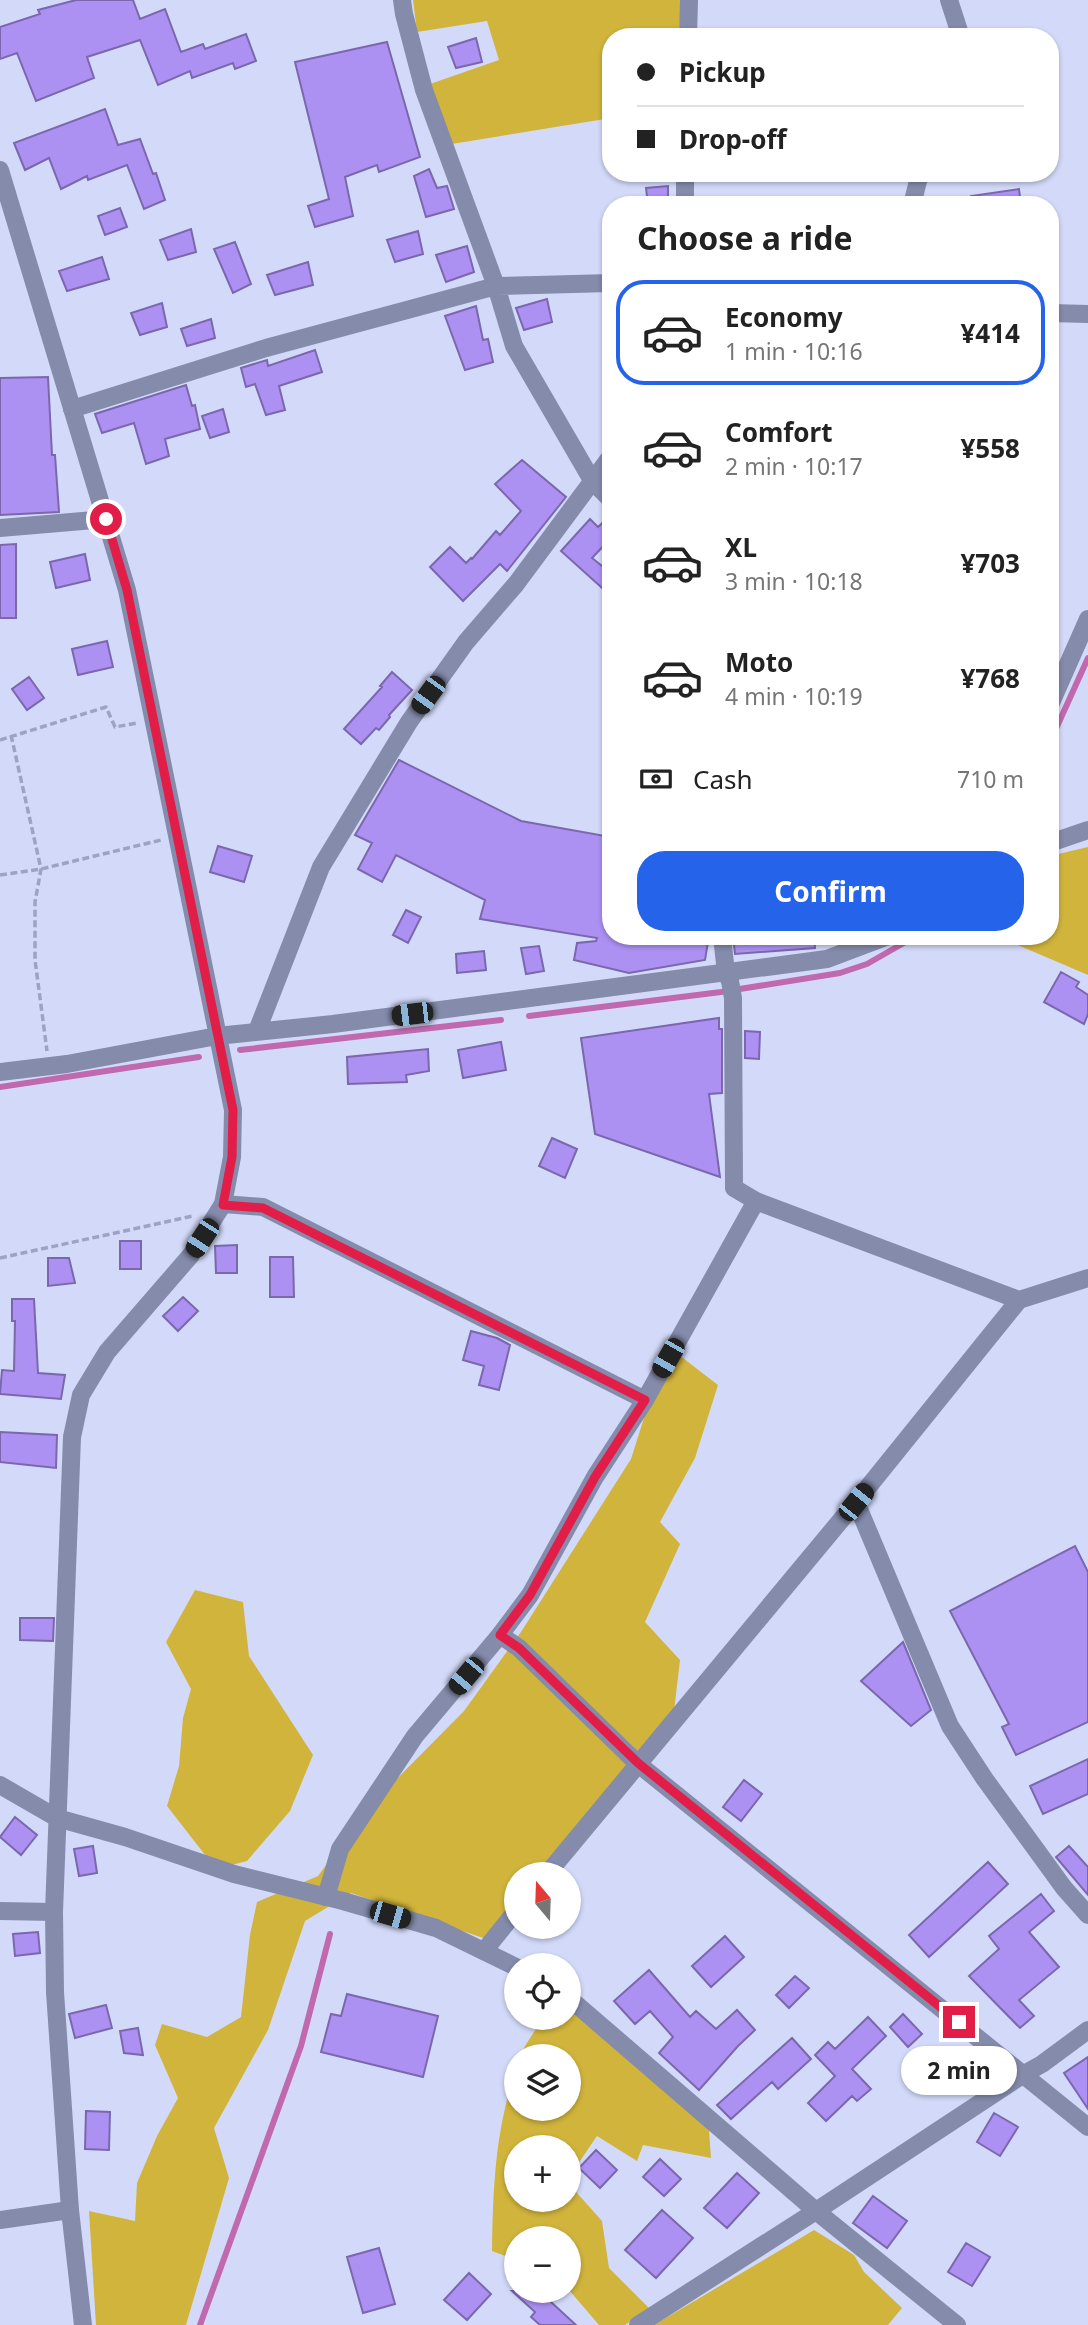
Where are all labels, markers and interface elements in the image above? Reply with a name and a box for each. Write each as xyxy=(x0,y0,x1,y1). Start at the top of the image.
text: Pickup xyxy=(679,54,766,90)
text: Drop-off xyxy=(679,121,786,157)
text: Choose a ride xyxy=(637,216,853,259)
text: Economy xyxy=(725,299,843,335)
icon: car xyxy=(641,301,704,364)
text: ¥414 xyxy=(961,315,1020,351)
text: 1 min · 10:16 xyxy=(725,335,863,367)
text: Comfort xyxy=(725,414,833,450)
icon: car xyxy=(641,416,704,479)
text: ¥558 xyxy=(961,430,1020,466)
text: 2 min · 10:17 xyxy=(725,450,863,482)
route start xyxy=(90,503,122,535)
text: XL xyxy=(725,529,757,565)
icon: car xyxy=(641,531,704,594)
text: ¥703 xyxy=(961,545,1020,581)
text: 3 min · 10:18 xyxy=(725,565,863,597)
text: Moto xyxy=(725,644,793,680)
icon: car xyxy=(641,646,704,709)
text: ¥768 xyxy=(961,660,1020,696)
car xyxy=(408,672,449,718)
text: 4 min · 10:19 xyxy=(725,680,863,712)
icon: cash xyxy=(637,760,675,798)
text: Cash xyxy=(693,761,753,797)
text: 710 m xyxy=(957,763,1024,795)
button: Confirm xyxy=(637,851,1024,931)
car xyxy=(390,1001,435,1027)
car xyxy=(182,1215,223,1261)
car xyxy=(649,1335,688,1381)
car xyxy=(835,1479,878,1525)
car xyxy=(445,1653,488,1699)
north arrow xyxy=(504,1862,581,1939)
map controls xyxy=(504,1862,581,2303)
car xyxy=(367,1899,414,1931)
button: locate xyxy=(504,1953,581,2030)
route end xyxy=(943,2006,975,2038)
button: layers xyxy=(504,2044,581,2121)
callout: 2 min xyxy=(901,2046,1017,2096)
text: 2 min xyxy=(927,2054,991,2086)
button: + xyxy=(504,2135,581,2212)
button: − xyxy=(504,2226,581,2303)

